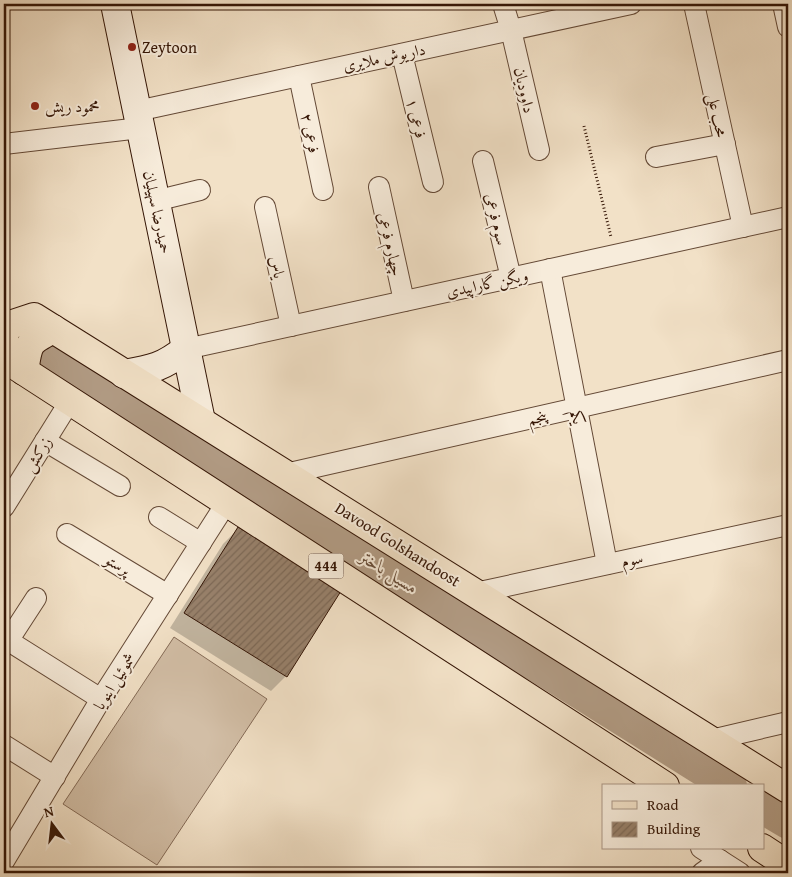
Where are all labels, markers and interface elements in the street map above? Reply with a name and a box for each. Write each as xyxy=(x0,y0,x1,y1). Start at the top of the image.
place label: Zeytoon xyxy=(142,35,197,59)
street label: داریوش ملایری xyxy=(340,37,428,77)
marker: Zeytoon xyxy=(126,41,138,53)
street label: داوودیان xyxy=(508,65,542,115)
street label: محب علی xyxy=(702,91,734,139)
place label: محمود ریش xyxy=(45,94,100,118)
street label: فرعی ۱ xyxy=(400,96,434,140)
marker: محمود ریش xyxy=(29,100,41,112)
street label: فرعی ۲ xyxy=(295,111,327,155)
street label: حمیدرضا سهیلیان xyxy=(137,168,179,256)
street label: سوم فرعی xyxy=(476,191,515,248)
street label: چهارم فرعی xyxy=(369,210,410,279)
street label: یاس xyxy=(264,253,292,281)
street label: ویگن گاراپیدی xyxy=(444,263,531,304)
street label: پنجم xyxy=(525,403,551,435)
street label: یکم xyxy=(561,408,591,428)
street label: زرکش xyxy=(17,431,57,477)
street label: Davood Golshandoost xyxy=(331,496,466,592)
water label: مسیل باختر xyxy=(353,542,424,600)
street label: سوم xyxy=(619,545,646,576)
street label: پرستو xyxy=(99,546,137,582)
road number: 444 xyxy=(308,554,344,578)
street label: شموئیل اینویا xyxy=(87,648,141,714)
legend xyxy=(602,784,764,850)
text: Road xyxy=(647,794,678,815)
north arrow xyxy=(28,800,78,850)
text: N xyxy=(42,800,56,822)
text: Building xyxy=(647,818,701,839)

